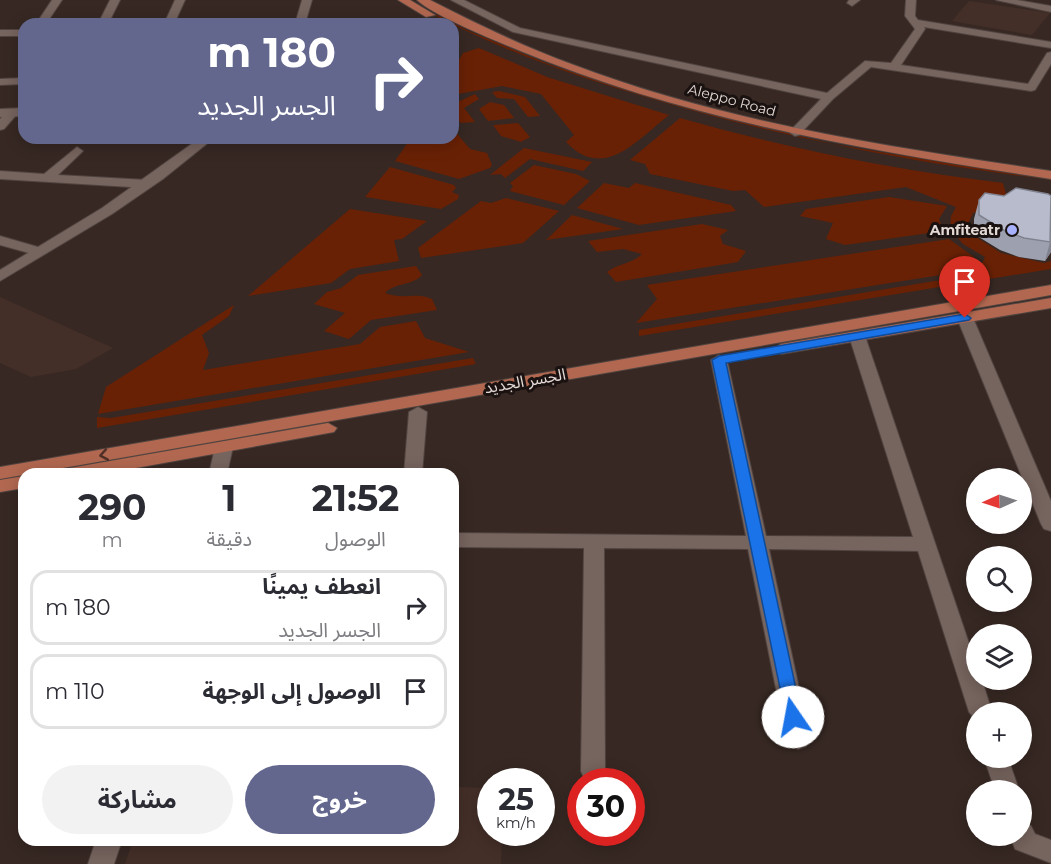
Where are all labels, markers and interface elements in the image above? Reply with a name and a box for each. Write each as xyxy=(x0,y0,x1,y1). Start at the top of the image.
text: 180 m xyxy=(207,26,336,78)
icon: right xyxy=(357,42,435,120)
street label: Aleppo Road xyxy=(686,80,778,120)
text: الجسر الجديد xyxy=(197,89,336,122)
place label: Amfiteatr xyxy=(929,221,1000,239)
marker: Amfiteatr xyxy=(1005,223,1019,237)
pin xyxy=(939,256,990,318)
icon: arrive xyxy=(948,265,981,298)
street label: الجسر الجديد xyxy=(483,365,567,397)
one-way arrow xyxy=(99,448,109,461)
north arrow xyxy=(966,468,1032,534)
map controls xyxy=(966,468,1032,846)
text: 1 xyxy=(222,476,236,520)
text: 21:52 xyxy=(312,476,399,520)
text: 290 xyxy=(78,485,147,529)
text: دقيقة xyxy=(206,527,252,551)
text: الوصول xyxy=(325,527,386,551)
text: m xyxy=(102,528,123,552)
button: search xyxy=(966,546,1032,612)
text: انعطف يمينًا xyxy=(262,573,381,600)
icon: right xyxy=(399,591,432,624)
text: 180 m xyxy=(45,594,111,621)
text: الجسر الجديد xyxy=(278,618,381,642)
button: layers xyxy=(966,624,1032,690)
icon: arrive xyxy=(399,675,432,708)
text: 110 m xyxy=(45,678,105,705)
text: الوصول إلى الوجهة xyxy=(202,678,381,705)
position arrow xyxy=(761,685,825,749)
button: + xyxy=(966,702,1032,768)
button: مشاركة xyxy=(42,765,233,834)
button: خروج xyxy=(245,765,435,834)
speed limit sign: 30 xyxy=(567,768,645,846)
button: − xyxy=(966,780,1032,846)
text: 25 xyxy=(498,781,534,818)
text: km/h xyxy=(496,813,536,832)

